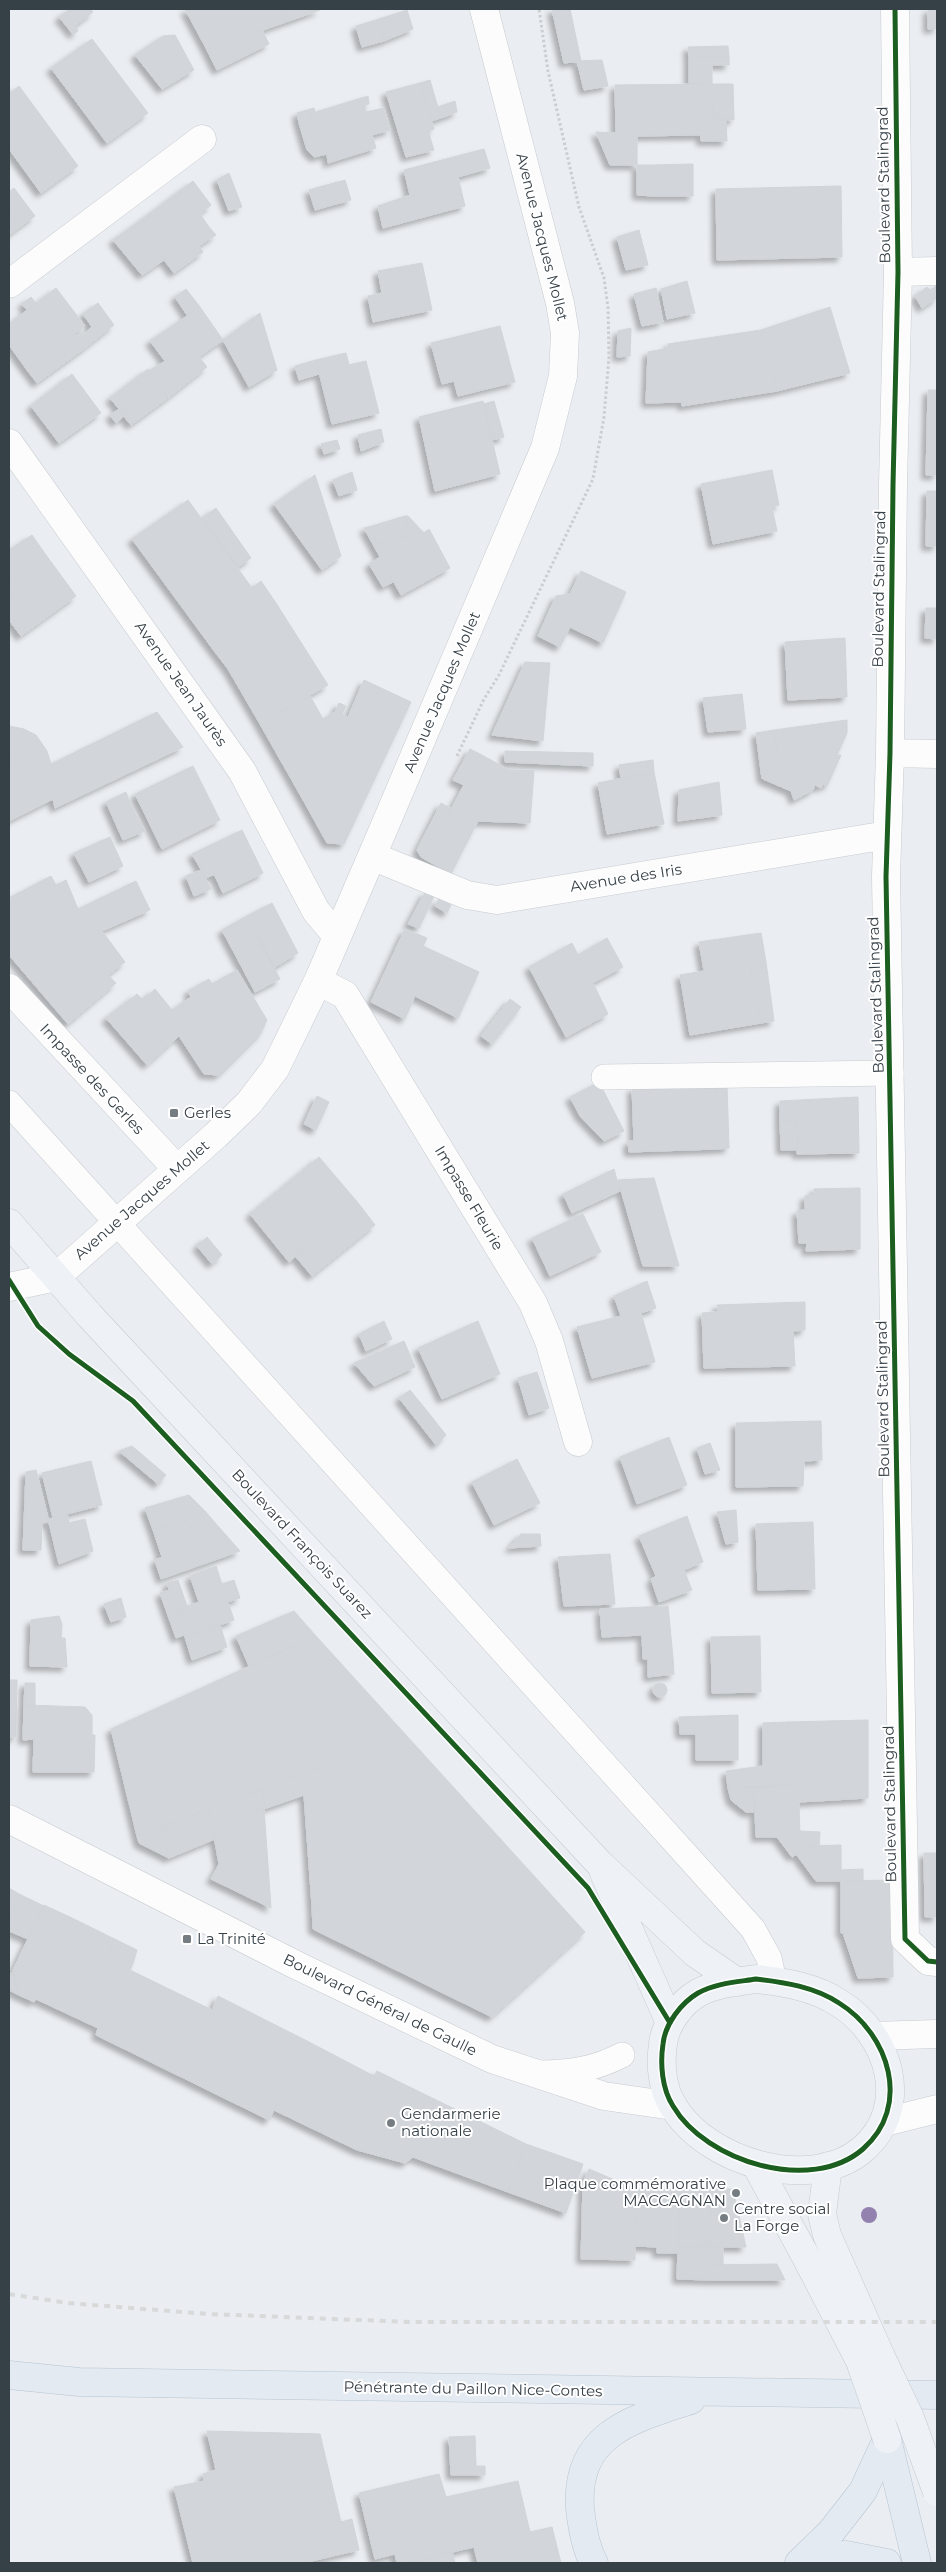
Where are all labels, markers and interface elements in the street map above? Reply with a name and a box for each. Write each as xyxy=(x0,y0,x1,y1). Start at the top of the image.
street label: Boulevard Stalingrad xyxy=(873,106,894,264)
street label: Avenue Jacques Mollet xyxy=(512,151,573,323)
street label: Boulevard Stalingrad xyxy=(868,510,889,668)
street label: Avenue Jacques Mollet xyxy=(399,609,484,775)
street label: Avenue Jean Jaurès xyxy=(131,617,232,750)
street label: Avenue des Iris xyxy=(569,859,683,896)
street label: Boulevard Stalingrad xyxy=(863,916,888,1074)
street label: Impasse des Gerles xyxy=(36,1019,149,1138)
place label: Gerles xyxy=(184,1103,231,1122)
marker: Gerles xyxy=(168,1107,180,1119)
street label: Avenue Jacques Mollet xyxy=(70,1136,213,1263)
street label: Impasse Fleurie xyxy=(431,1142,508,1254)
street label: Boulevard Stalingrad xyxy=(872,1320,893,1478)
street label: Boulevard François Suarez xyxy=(228,1465,377,1623)
street label: Boulevard Stalingrad xyxy=(879,1725,900,1883)
place label: La Trinité xyxy=(197,1929,266,1948)
marker: La Trinité xyxy=(181,1933,193,1945)
street label: Boulevard Général de Gaulle xyxy=(280,1949,480,2060)
place label: Gendarmerie nationale xyxy=(401,2104,501,2140)
marker: Gendarmerie nationale xyxy=(385,2117,397,2129)
place label: Plaque commémorative MACCAGNAN xyxy=(544,2174,726,2210)
marker: Plaque commémorative MACCAGNAN xyxy=(730,2187,742,2199)
place label: Centre social La Forge xyxy=(734,2199,830,2235)
marker: Centre social La Forge xyxy=(718,2212,730,2224)
street label: Pénétrante du Paillon Nice-Contes xyxy=(343,2377,603,2400)

